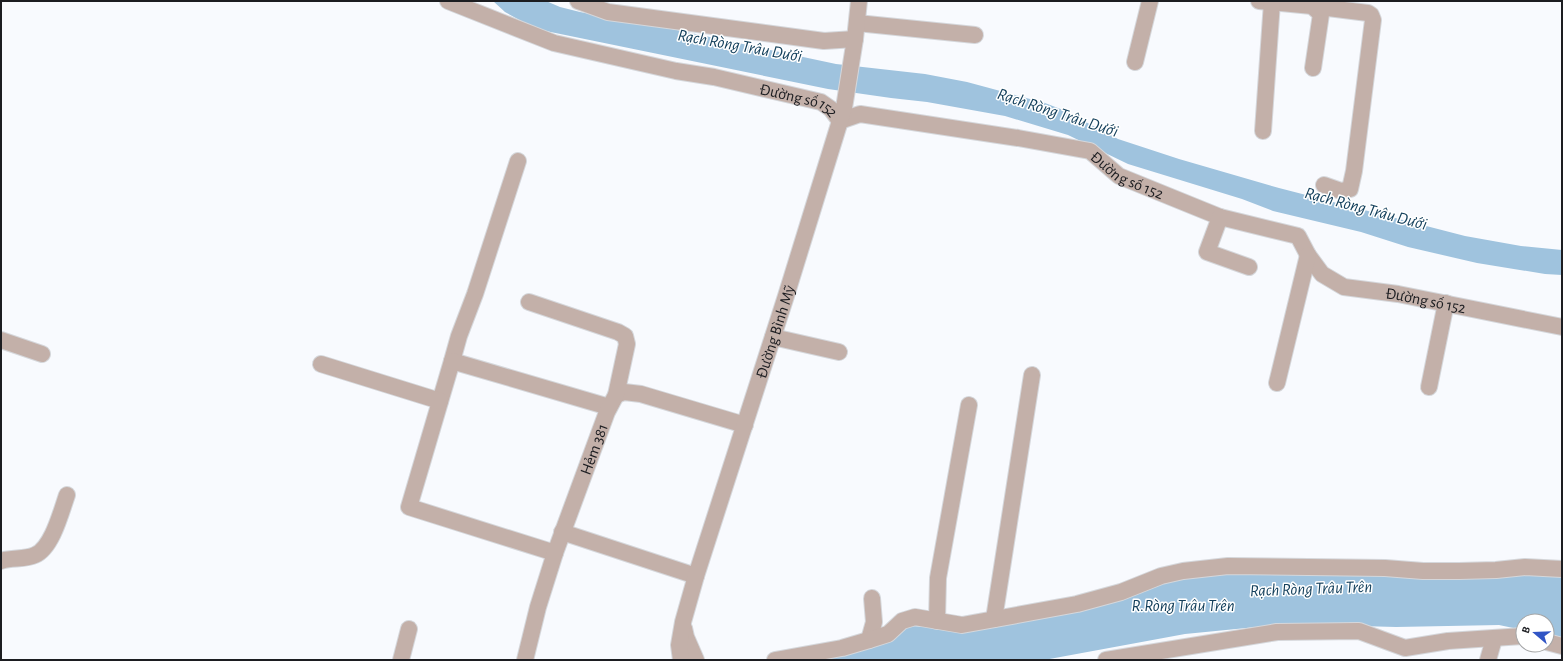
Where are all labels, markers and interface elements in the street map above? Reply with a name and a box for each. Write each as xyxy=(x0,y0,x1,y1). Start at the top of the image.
water label: Rạch Ròng Trâu Dưới xyxy=(676,26,804,65)
street label: Đường số 152 xyxy=(758,81,841,120)
water label: Rạch Ròng Trâu Dưới xyxy=(995,85,1121,140)
street label: Đường số 152 xyxy=(1087,148,1166,202)
water label: Rạch Ròng Trâu Dưới xyxy=(1303,184,1429,233)
street label: Đường Bình Mỹ xyxy=(753,283,799,381)
street label: Đường số 152 xyxy=(1384,285,1467,316)
street label: Hẻm 381 xyxy=(578,422,611,477)
water label: Rạch Ròng Trâu Trên xyxy=(1250,578,1373,599)
water label: R.Ròng Trâu Trên xyxy=(1131,597,1235,614)
north arrow xyxy=(1515,613,1555,653)
text: B xyxy=(1520,625,1532,635)

